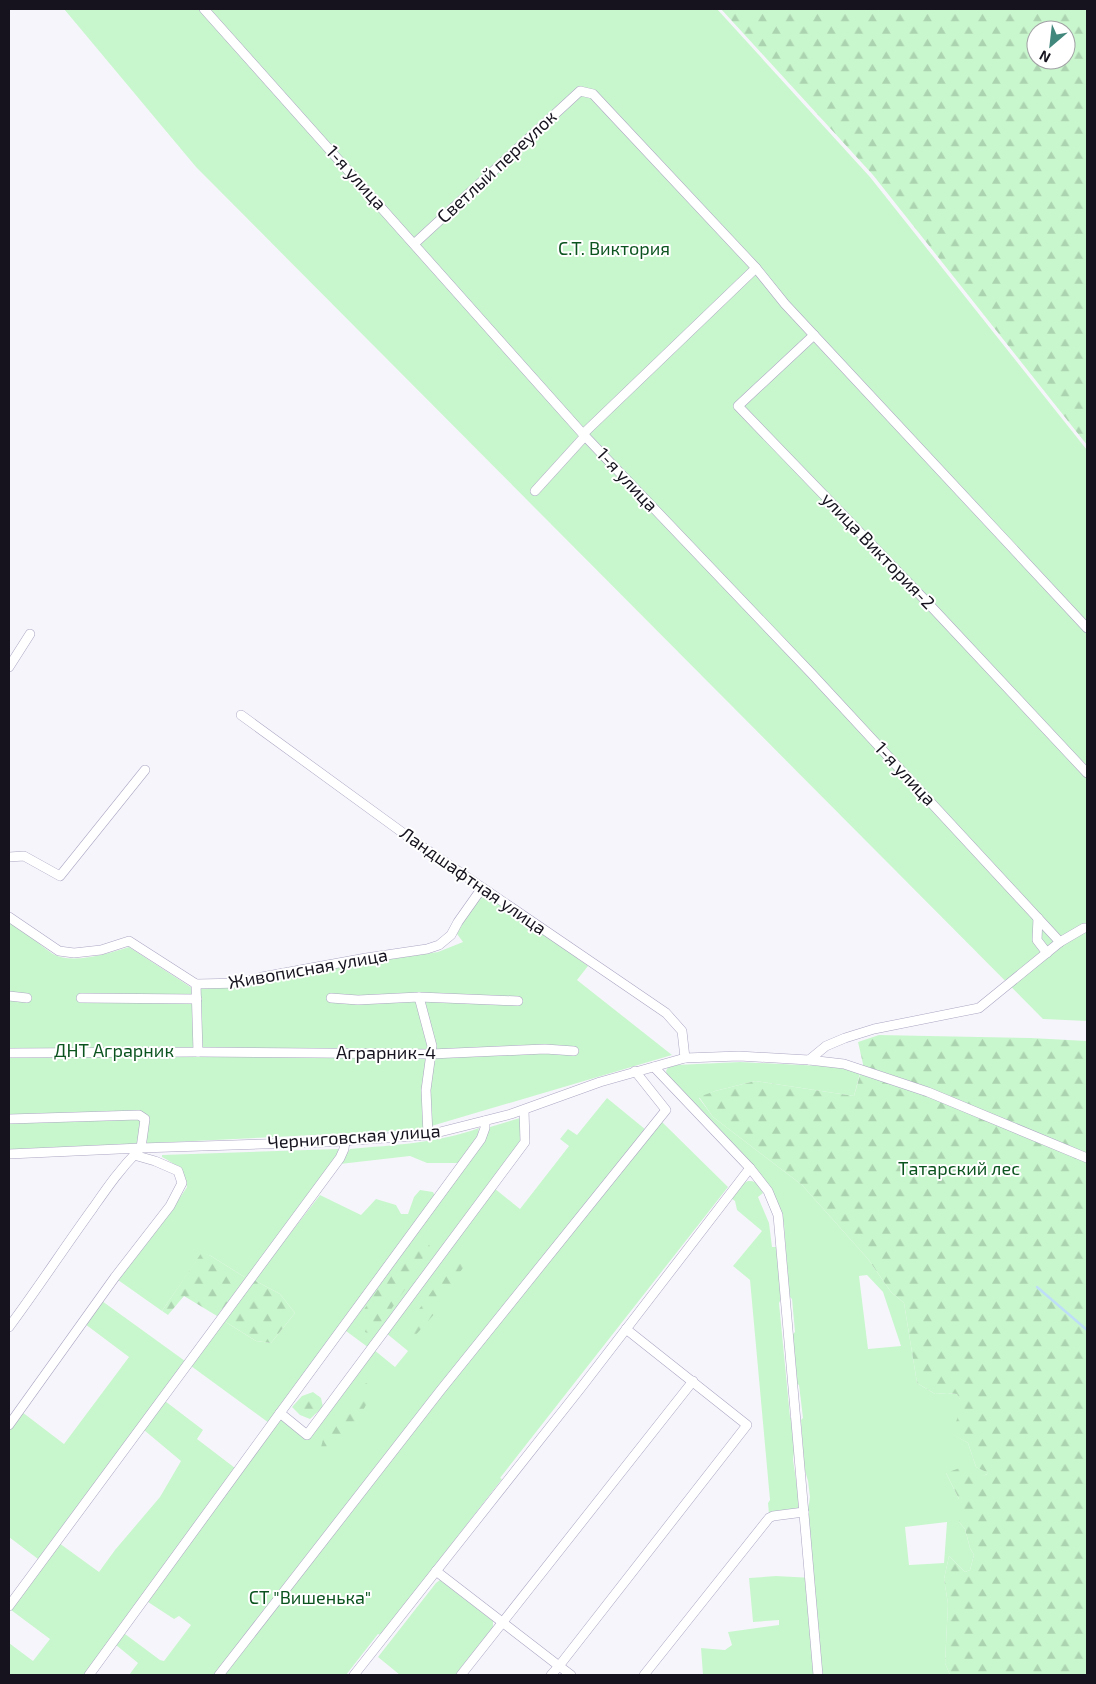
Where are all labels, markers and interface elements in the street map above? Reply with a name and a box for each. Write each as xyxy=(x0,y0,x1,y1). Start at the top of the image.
north arrow xyxy=(1026,20,1076,70)
text: N xyxy=(1036,47,1053,67)
street label: Светлый переулок xyxy=(432,105,561,227)
street label: 1-я улица xyxy=(322,141,391,214)
park label: С.Т. Виктория xyxy=(558,237,670,259)
street label: 1-я улица xyxy=(593,443,663,516)
street label: улица Виктория-2 xyxy=(817,487,940,613)
street label: 1-я улица xyxy=(871,737,941,810)
street label: Ландшафтная улица xyxy=(396,821,551,939)
street label: Живописная улица xyxy=(226,943,389,993)
park label: ДНТ Аграрник xyxy=(54,1039,174,1061)
street label: Аграрник-4 xyxy=(336,1041,436,1063)
street label: Черниговская улица xyxy=(267,1119,441,1153)
park label: Татарский лес xyxy=(898,1157,1020,1179)
park label: СТ "Вишенька" xyxy=(249,1586,371,1608)

